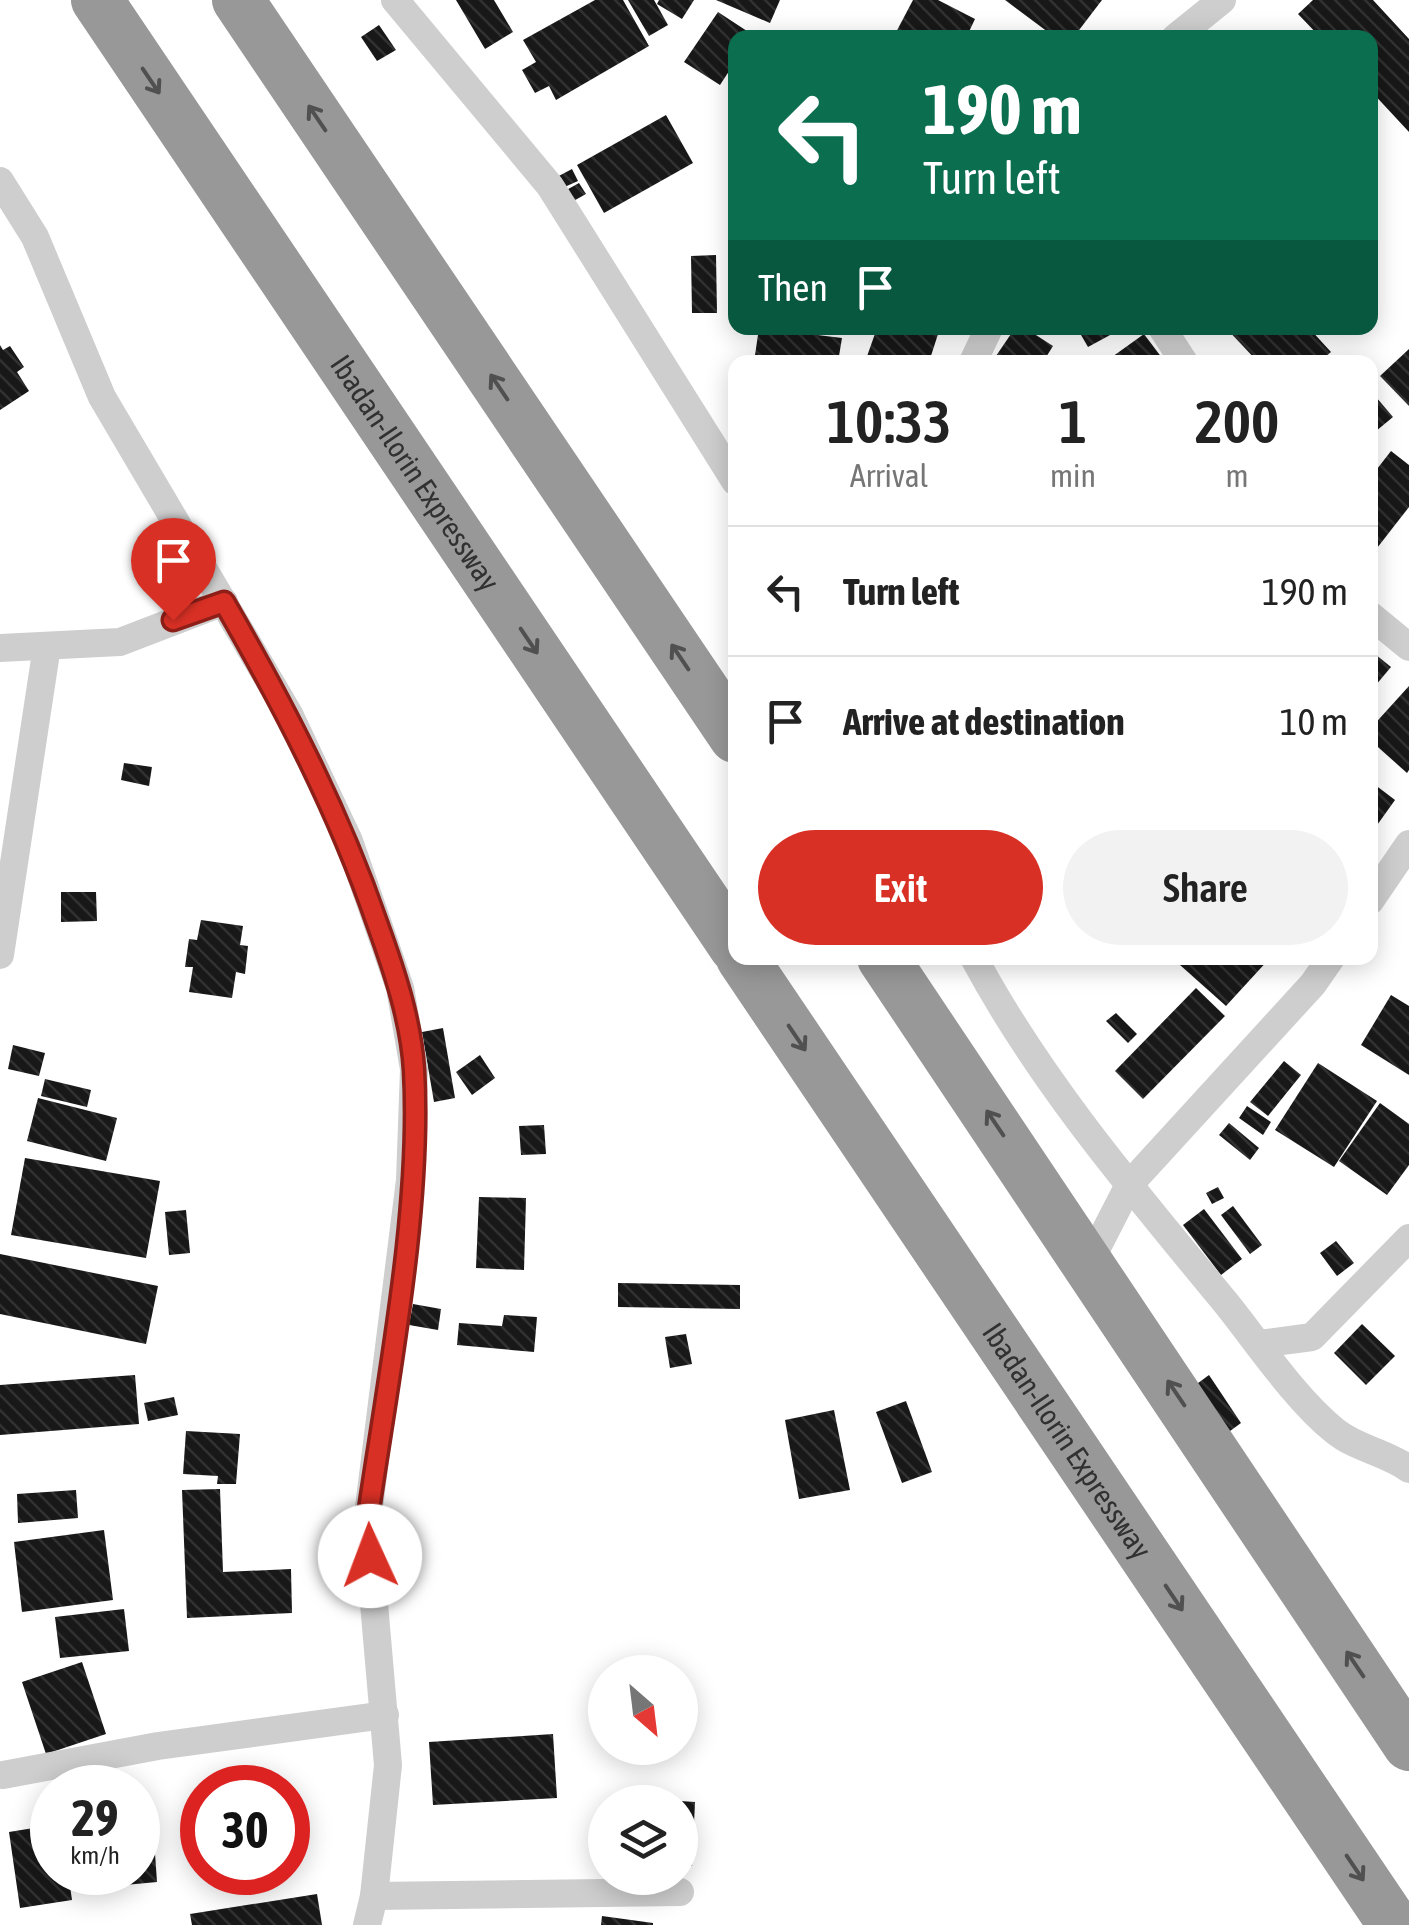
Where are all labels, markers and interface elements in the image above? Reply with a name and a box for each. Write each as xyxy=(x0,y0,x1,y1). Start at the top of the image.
one-way arrow xyxy=(141,67,162,95)
text: 190 m xyxy=(923,69,1082,149)
icon: left xyxy=(758,70,888,200)
one-way arrow xyxy=(307,104,328,132)
text: Turn left xyxy=(923,152,1061,204)
icon: arrive xyxy=(848,260,903,315)
text: Then xyxy=(758,266,828,309)
street label: Ibadan-Ilorin Expressway xyxy=(324,348,507,597)
one-way arrow xyxy=(489,374,510,402)
text: 10:33 xyxy=(827,387,951,456)
text: 1 xyxy=(1059,387,1087,456)
text: 200 xyxy=(1195,387,1279,456)
text: Arrival xyxy=(850,457,928,494)
text: min xyxy=(1050,457,1096,494)
text: m xyxy=(1225,457,1249,494)
pin xyxy=(131,518,216,621)
icon: arrive xyxy=(146,533,201,588)
icon: left xyxy=(758,564,813,619)
text: Turn left xyxy=(843,570,959,613)
text: 190 m xyxy=(1262,570,1348,613)
one-way arrow xyxy=(518,626,539,654)
one-way arrow xyxy=(670,643,691,671)
icon: arrive xyxy=(758,694,813,749)
text: Arrive at destination xyxy=(843,700,1125,743)
text: 10 m xyxy=(1280,700,1348,743)
button: Exit xyxy=(758,830,1043,945)
button: Share xyxy=(1063,830,1348,945)
one-way arrow xyxy=(786,1024,807,1052)
one-way arrow xyxy=(985,1110,1006,1138)
street label: Ibadan-Ilorin Expressway xyxy=(976,1316,1159,1565)
one-way arrow xyxy=(1165,1380,1186,1408)
position arrow xyxy=(318,1504,422,1608)
one-way arrow xyxy=(1163,1584,1184,1612)
one-way arrow xyxy=(1345,1651,1366,1679)
north arrow xyxy=(588,1655,698,1765)
map controls xyxy=(588,1655,698,1895)
speed limit sign: 30 xyxy=(180,1765,310,1895)
button: layers xyxy=(588,1785,698,1895)
text: 29 xyxy=(71,1789,118,1847)
text: km/h xyxy=(70,1841,120,1869)
one-way arrow xyxy=(1345,1853,1366,1881)

